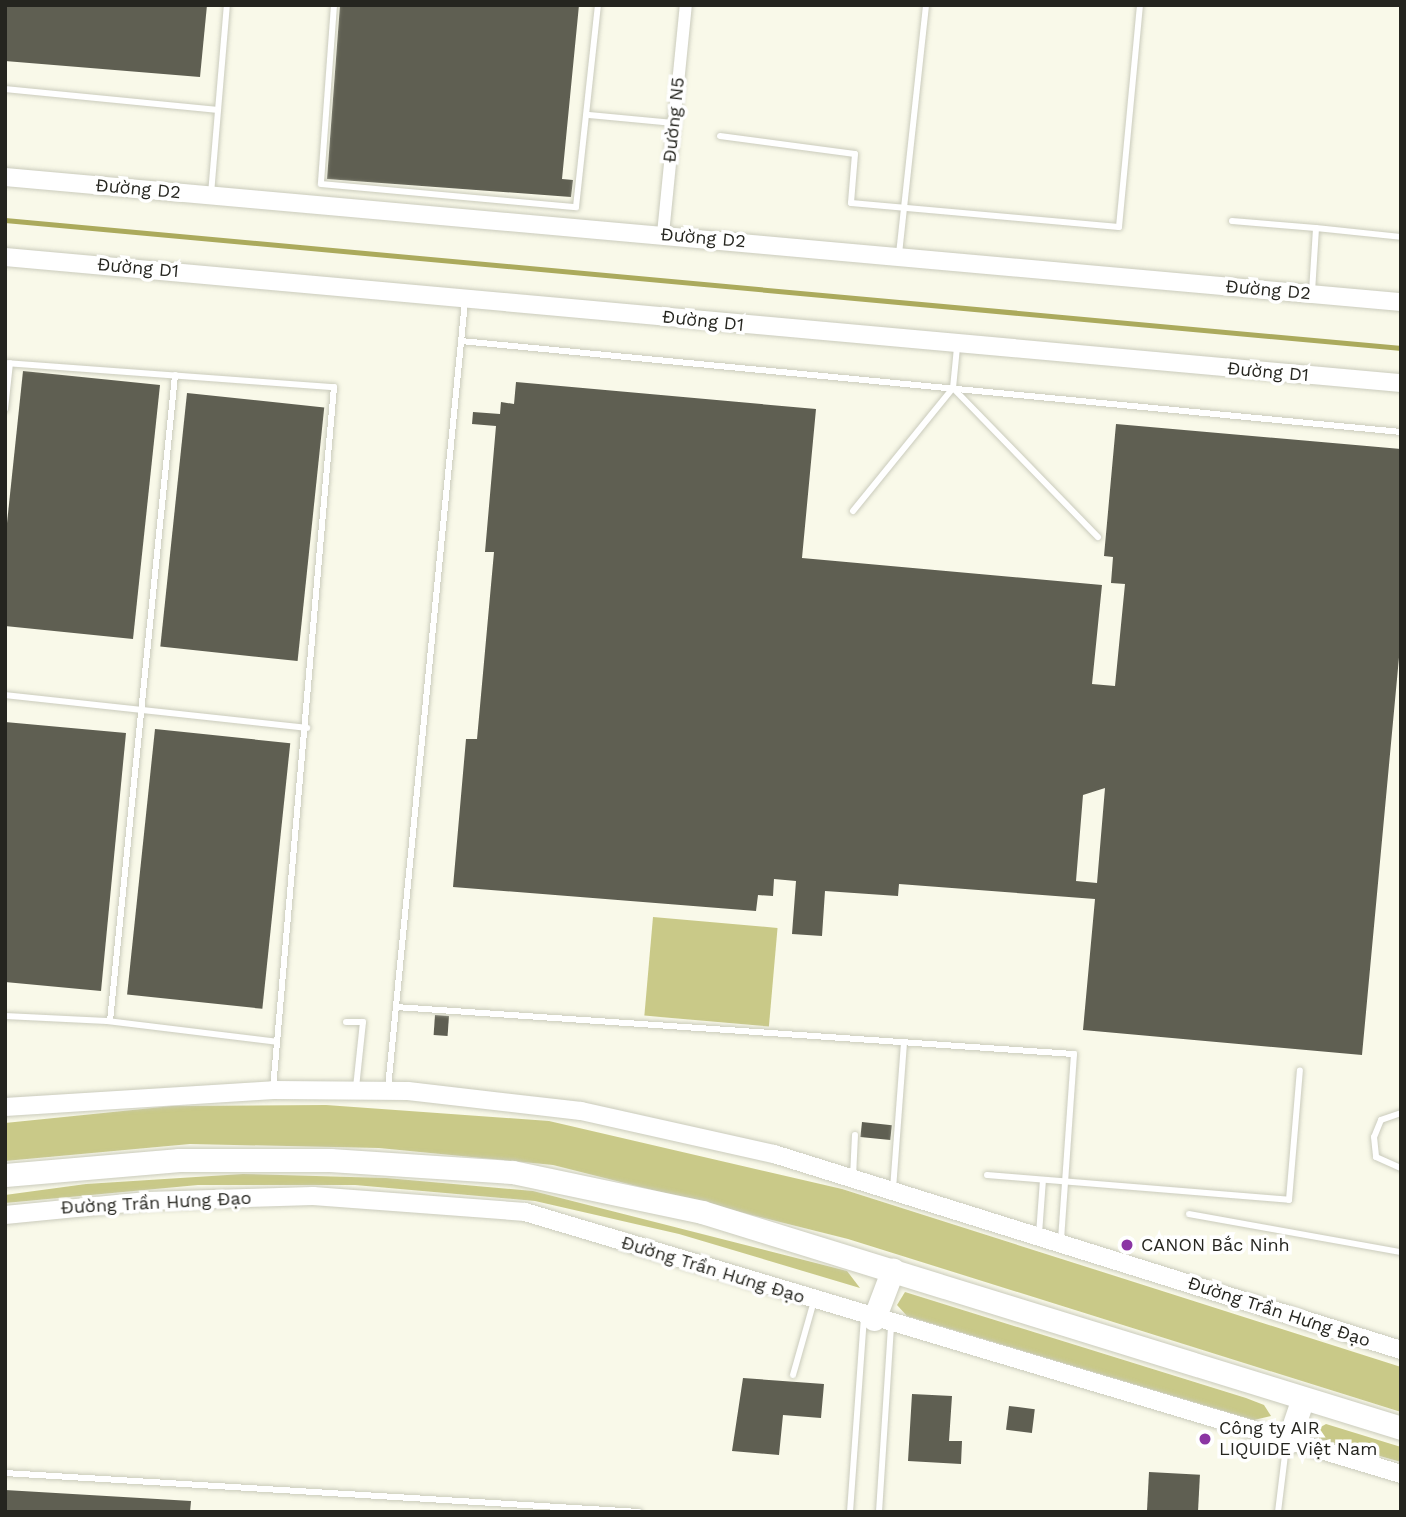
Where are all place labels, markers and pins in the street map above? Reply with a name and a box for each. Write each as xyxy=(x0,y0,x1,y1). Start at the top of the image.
place label: CANON Bắc Ninh xyxy=(1141,1234,1290,1256)
marker: CANON Bắc Ninh xyxy=(1119,1237,1135,1253)
place label: Công ty AIR LIQUIDE Việt Nam xyxy=(1219,1418,1378,1460)
marker: Công ty AIR LIQUIDE Việt Nam xyxy=(1197,1431,1213,1447)

